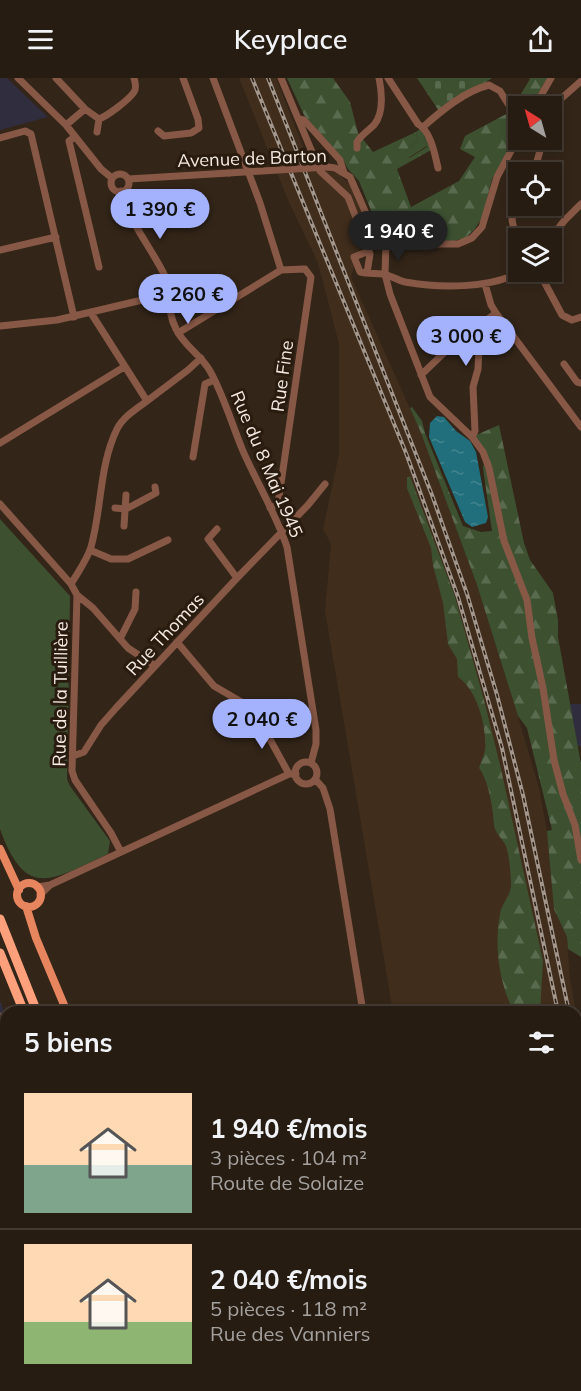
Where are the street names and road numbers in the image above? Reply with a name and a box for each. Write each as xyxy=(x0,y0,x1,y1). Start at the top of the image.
street label: Avenue de Barton xyxy=(177,144,327,172)
street label: Rue Fine xyxy=(266,339,298,413)
street label: Rue du 8 Mai 1945 xyxy=(226,387,308,541)
street label: Rue Thomas xyxy=(121,588,209,680)
street label: Rue de la Tuillière xyxy=(47,621,73,767)

